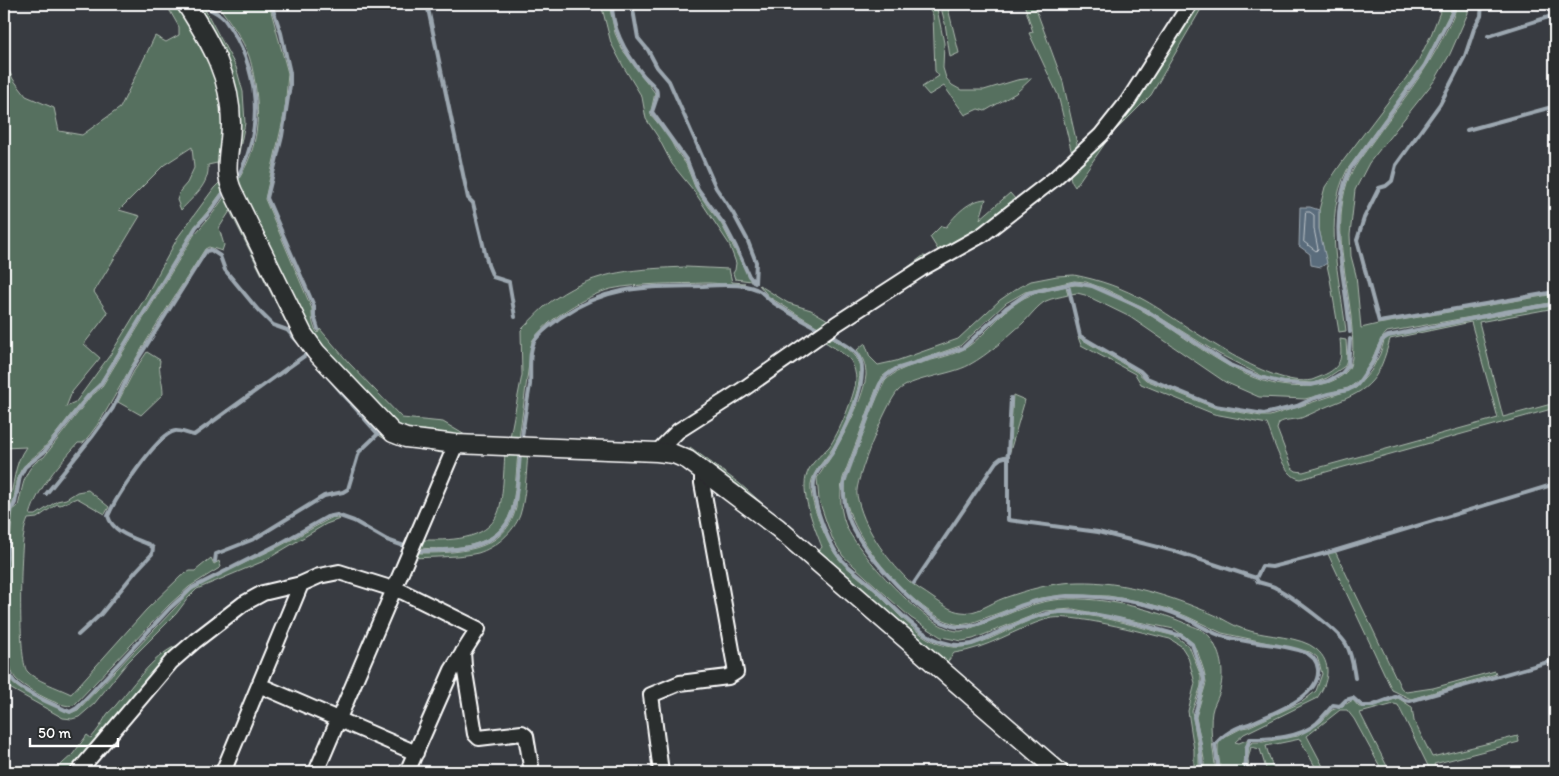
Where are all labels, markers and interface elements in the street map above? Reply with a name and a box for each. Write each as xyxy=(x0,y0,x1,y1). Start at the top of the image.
scale bar xyxy=(30,716,118,748)
text: 50 m xyxy=(38,724,71,742)

